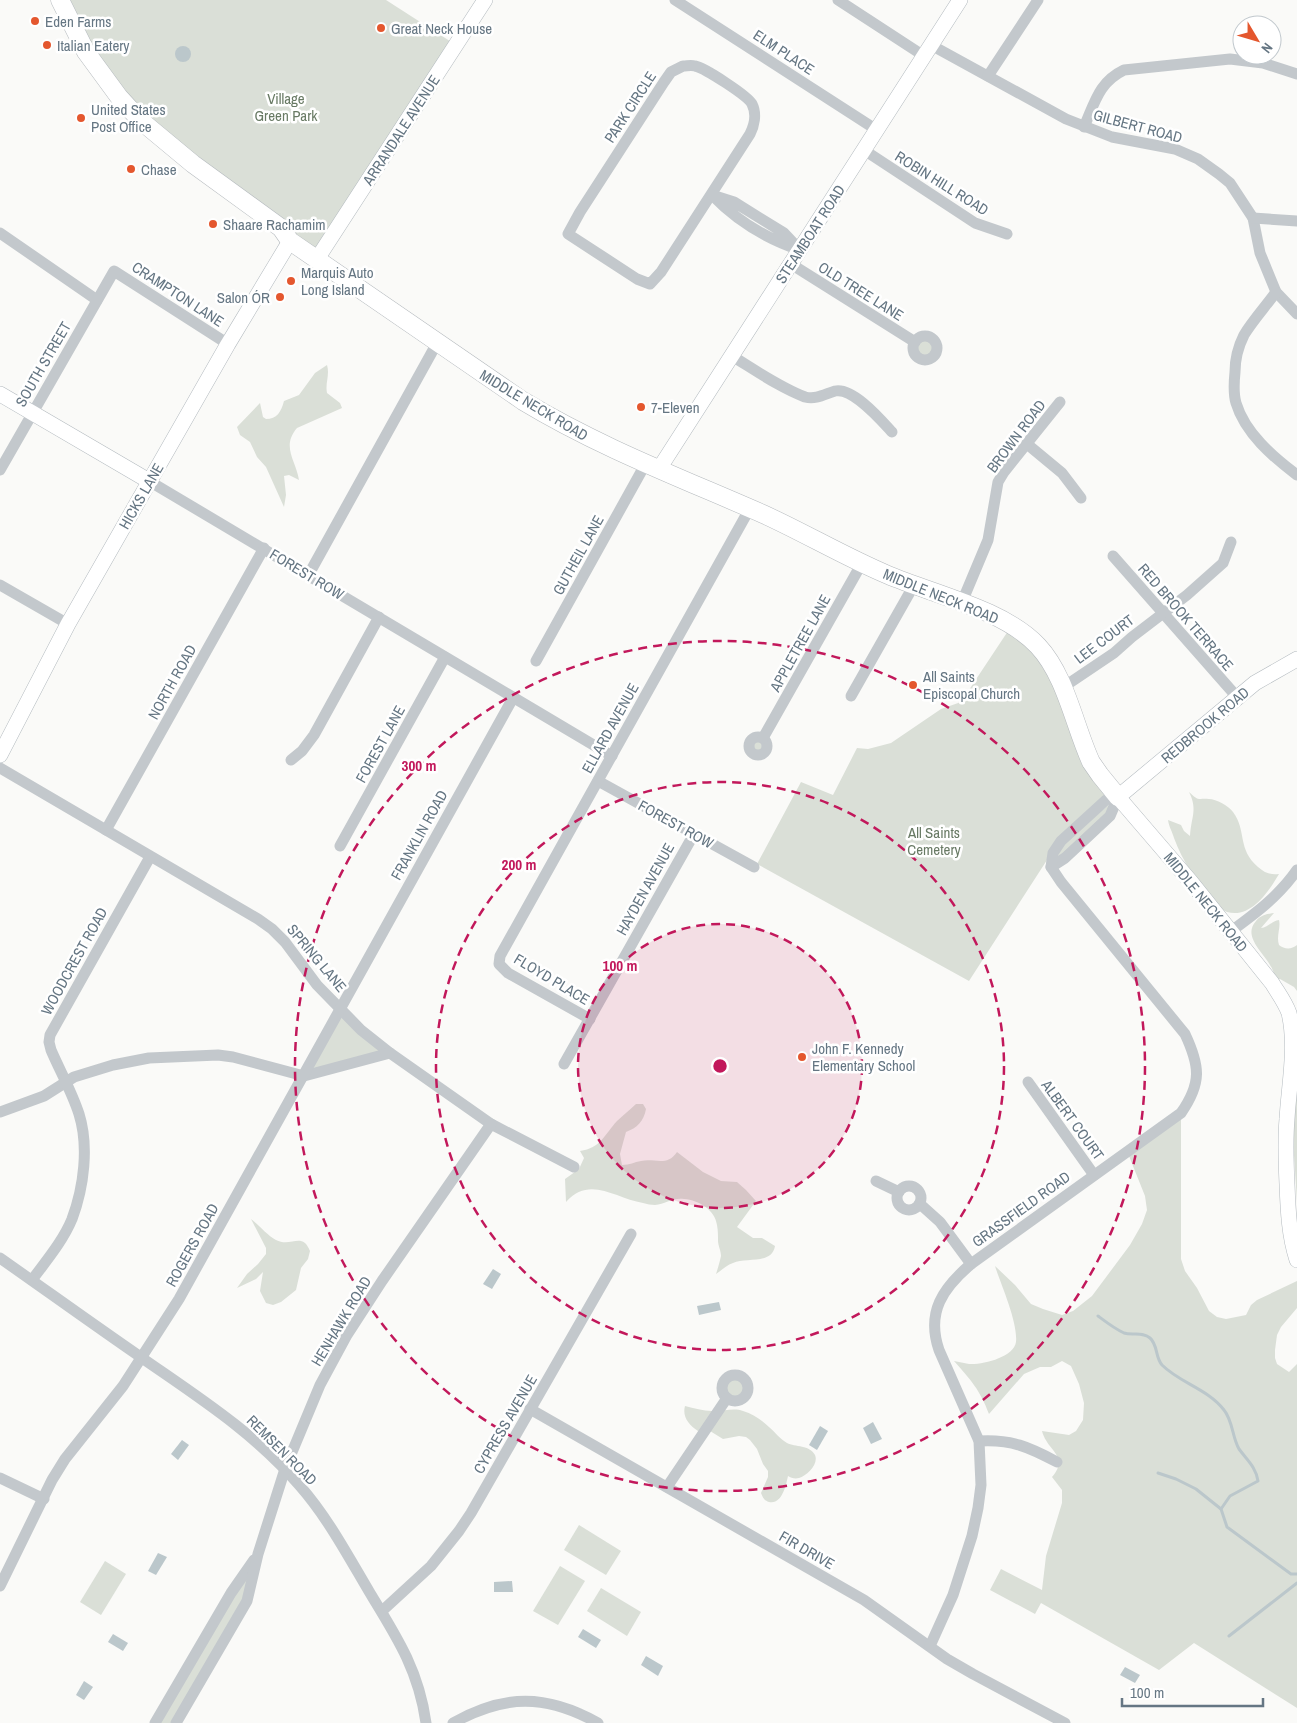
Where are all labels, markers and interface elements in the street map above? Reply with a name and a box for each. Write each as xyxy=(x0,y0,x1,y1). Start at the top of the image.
place label: Eden Farms xyxy=(45,11,111,32)
marker: Eden Farms xyxy=(29,15,41,27)
north arrow xyxy=(1232,15,1282,65)
place label: Great Neck House xyxy=(391,18,492,39)
marker: Great Neck House xyxy=(375,22,387,34)
street label: ELM PLACE xyxy=(749,24,819,80)
place label: Italian Eatery xyxy=(57,35,130,56)
marker: Italian Eatery xyxy=(41,39,53,51)
text: N xyxy=(1258,39,1277,57)
street label: PARK CIRCLE xyxy=(599,67,661,147)
street label: ARRANDALE AVENUE xyxy=(357,71,445,190)
park label: Village Green Park xyxy=(255,88,318,126)
place label: United States Post Office xyxy=(91,99,166,137)
street label: GILBERT ROAD xyxy=(1091,104,1185,148)
marker: United States Post Office xyxy=(75,112,87,124)
street label: ROBIN HILL ROAD xyxy=(891,146,993,220)
place label: Chase xyxy=(141,159,177,180)
marker: Chase xyxy=(125,163,137,175)
street label: STEAMBOAT ROAD xyxy=(770,180,850,287)
place label: Shaare Rachamim xyxy=(223,214,326,235)
marker: Shaare Rachamim xyxy=(207,218,219,230)
street label: CRAMPTON LANE xyxy=(128,256,228,332)
street label: OLD TREE LANE xyxy=(814,256,908,326)
place label: Marquis Auto Long Island xyxy=(301,262,374,300)
marker: Marquis Auto Long Island xyxy=(285,275,297,287)
place label: Salon ÓR xyxy=(217,287,270,308)
marker: Salon ÓR xyxy=(274,291,286,303)
street label: SOUTH STREET xyxy=(10,317,76,410)
street label: MIDDLE NECK ROAD xyxy=(476,364,592,446)
street label: BROWN ROAD xyxy=(982,395,1050,477)
place label: 7-Eleven xyxy=(651,397,700,418)
marker: 7-Eleven xyxy=(635,401,647,413)
street label: HICKS LANE xyxy=(114,459,168,533)
street label: GUTHEIL LANE xyxy=(547,511,609,599)
street label: FOREST ROW xyxy=(266,544,348,605)
street label: RED BROOK TERRACE xyxy=(1134,559,1238,675)
street label: MIDDLE NECK ROAD xyxy=(880,563,1002,629)
street label: APPLETREE LANE xyxy=(764,591,835,696)
street label: LEE COURT xyxy=(1070,609,1139,669)
street label: NORTH ROAD xyxy=(143,641,201,723)
place label: All Saints Episcopal Church xyxy=(922,666,1020,704)
street label: ELLARD AVENUE xyxy=(577,679,643,777)
marker: All Saints Episcopal Church xyxy=(907,679,919,691)
street label: REDBROOK ROAD xyxy=(1156,682,1254,768)
street label: FOREST LANE xyxy=(350,702,410,786)
text: 300 m xyxy=(402,755,436,776)
street label: FRANKLIN ROAD xyxy=(386,786,452,884)
street label: FOREST ROW xyxy=(635,795,718,854)
park label: All Saints Cemetery xyxy=(907,822,962,860)
street label: HAYDEN AVENUE xyxy=(611,839,679,939)
street label: MIDDLE NECK ROAD xyxy=(1159,848,1253,956)
text: 200 m xyxy=(502,854,536,875)
street label: WOODCREST ROAD xyxy=(36,903,112,1019)
street label: SPRING LANE xyxy=(282,920,352,996)
street label: FLOYD PLACE xyxy=(510,948,594,1010)
text: 100 m xyxy=(603,955,637,976)
place label: John F. Kennedy Elementary School xyxy=(812,1038,915,1076)
marker: John F. Kennedy Elementary School xyxy=(796,1051,808,1063)
centre of rings xyxy=(711,1057,729,1075)
street label: ALBERT COURT xyxy=(1036,1075,1110,1165)
street label: GRASSFIELD ROAD xyxy=(968,1166,1075,1252)
street label: ROGERS ROAD xyxy=(160,1199,224,1290)
street label: HENHAWK ROAD xyxy=(306,1272,376,1370)
street label: CYPRESS AVENUE xyxy=(468,1371,542,1477)
street label: REMSEN ROAD xyxy=(242,1410,322,1490)
street label: FIR DRIVE xyxy=(775,1526,839,1574)
scale bar xyxy=(1122,1676,1263,1708)
text: 100 m xyxy=(1130,1682,1164,1703)

